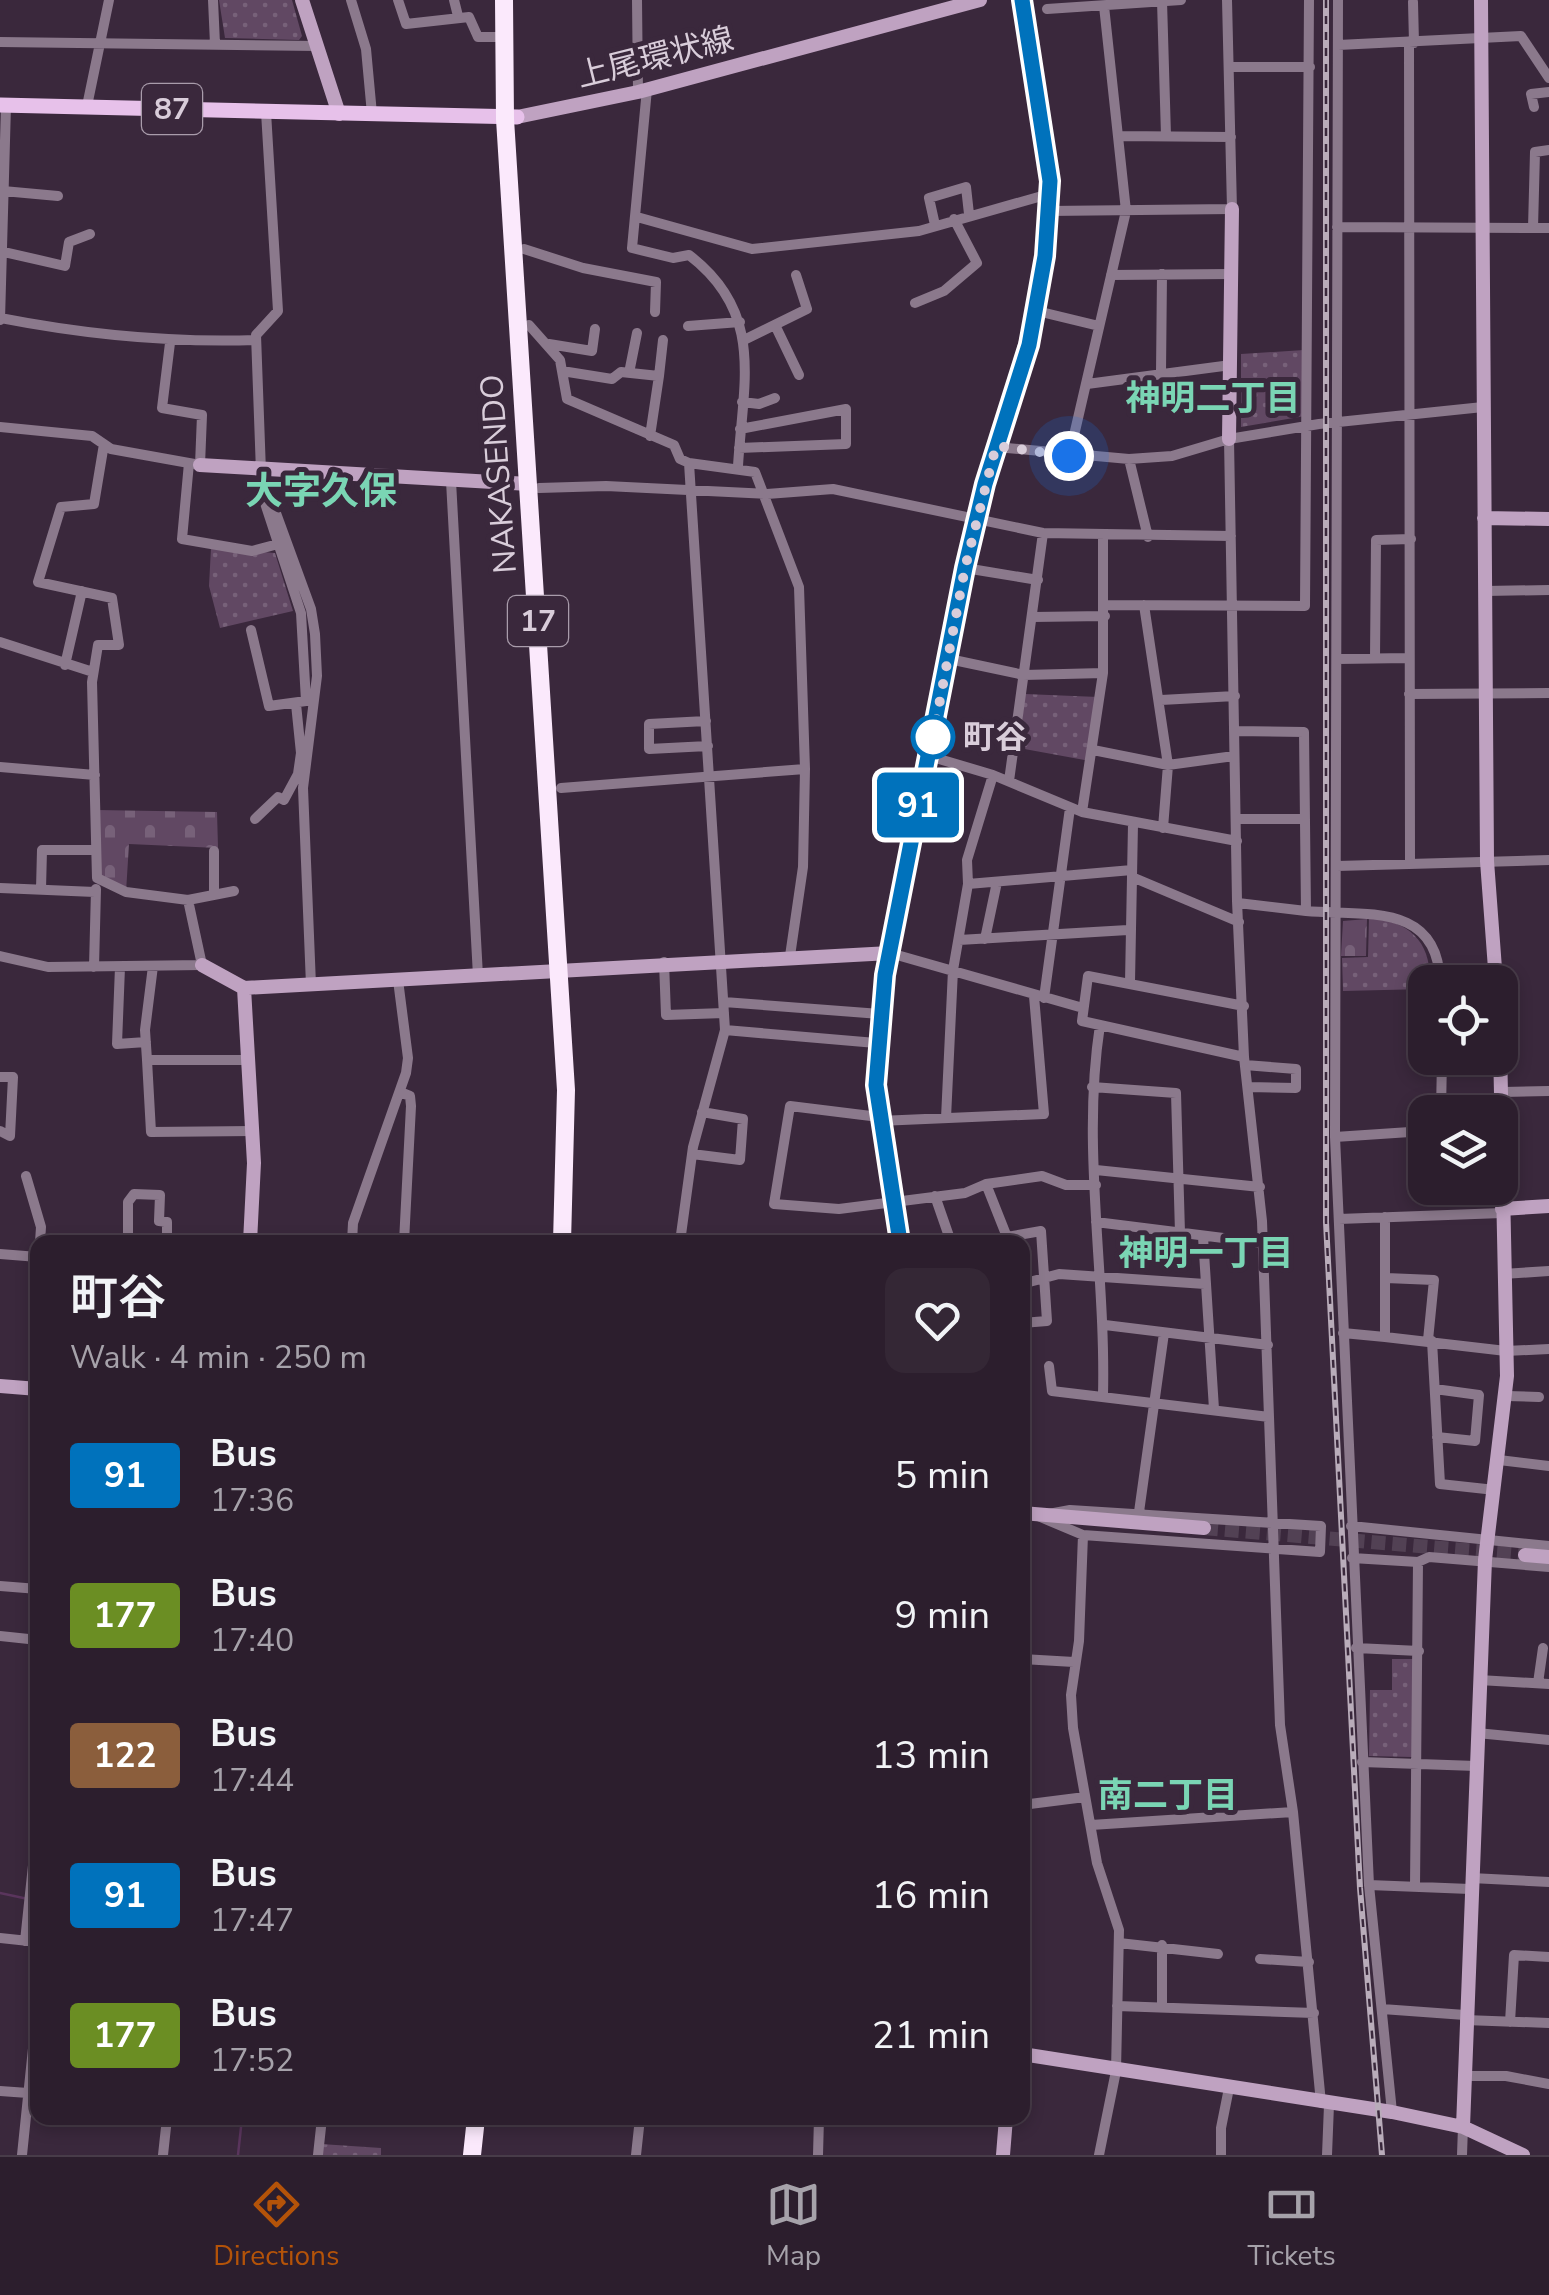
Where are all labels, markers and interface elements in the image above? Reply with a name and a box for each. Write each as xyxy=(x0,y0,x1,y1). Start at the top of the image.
street label: 上尾環状線 xyxy=(572,17,738,98)
road number: 87 xyxy=(142,84,202,134)
street label: NAKASENDO xyxy=(470,373,527,575)
district label: 神明二丁目 xyxy=(1125,375,1301,422)
your location xyxy=(1044,431,1094,481)
district label: 大字久保 xyxy=(245,466,397,517)
road number: 17 xyxy=(508,596,568,646)
marker: 町谷 xyxy=(912,716,954,758)
place label: 町谷 xyxy=(963,716,1027,759)
line badge: 91 xyxy=(873,772,963,838)
text: 91 xyxy=(897,782,939,829)
map controls xyxy=(1408,965,1518,1205)
button: locate xyxy=(1408,965,1518,1075)
button: layers xyxy=(1408,1095,1518,1205)
district label: 神明一丁目 xyxy=(1118,1230,1294,1277)
text: 町谷 xyxy=(70,1265,166,1331)
button: heart xyxy=(885,1268,990,1373)
text: Walk · 4 min · 250 m xyxy=(70,1336,367,1379)
text: Bus xyxy=(210,1428,277,1479)
text: 5 min xyxy=(895,1450,990,1501)
text: 91 xyxy=(104,1452,146,1499)
text: 17:36 xyxy=(210,1479,294,1522)
text: Bus xyxy=(210,1568,277,1619)
text: 9 min xyxy=(895,1590,990,1641)
text: 177 xyxy=(93,1592,157,1639)
text: 17:40 xyxy=(210,1619,294,1662)
text: Bus xyxy=(210,1708,277,1759)
text: 13 min xyxy=(872,1730,990,1781)
text: 122 xyxy=(93,1732,157,1779)
text: 17:44 xyxy=(210,1759,294,1802)
district label: 南二丁目 xyxy=(1098,1772,1238,1819)
text: Bus xyxy=(210,1848,277,1899)
text: 16 min xyxy=(872,1870,990,1921)
text: 91 xyxy=(104,1872,146,1919)
text: 17:47 xyxy=(210,1899,294,1942)
text: Bus xyxy=(210,1988,277,2039)
text: 21 min xyxy=(872,2010,990,2061)
text: 177 xyxy=(93,2012,157,2059)
text: 17:52 xyxy=(210,2039,294,2082)
tab: Directions xyxy=(213,2177,339,2275)
tab: Map xyxy=(766,2177,821,2275)
tab: Tickets xyxy=(1248,2177,1336,2275)

